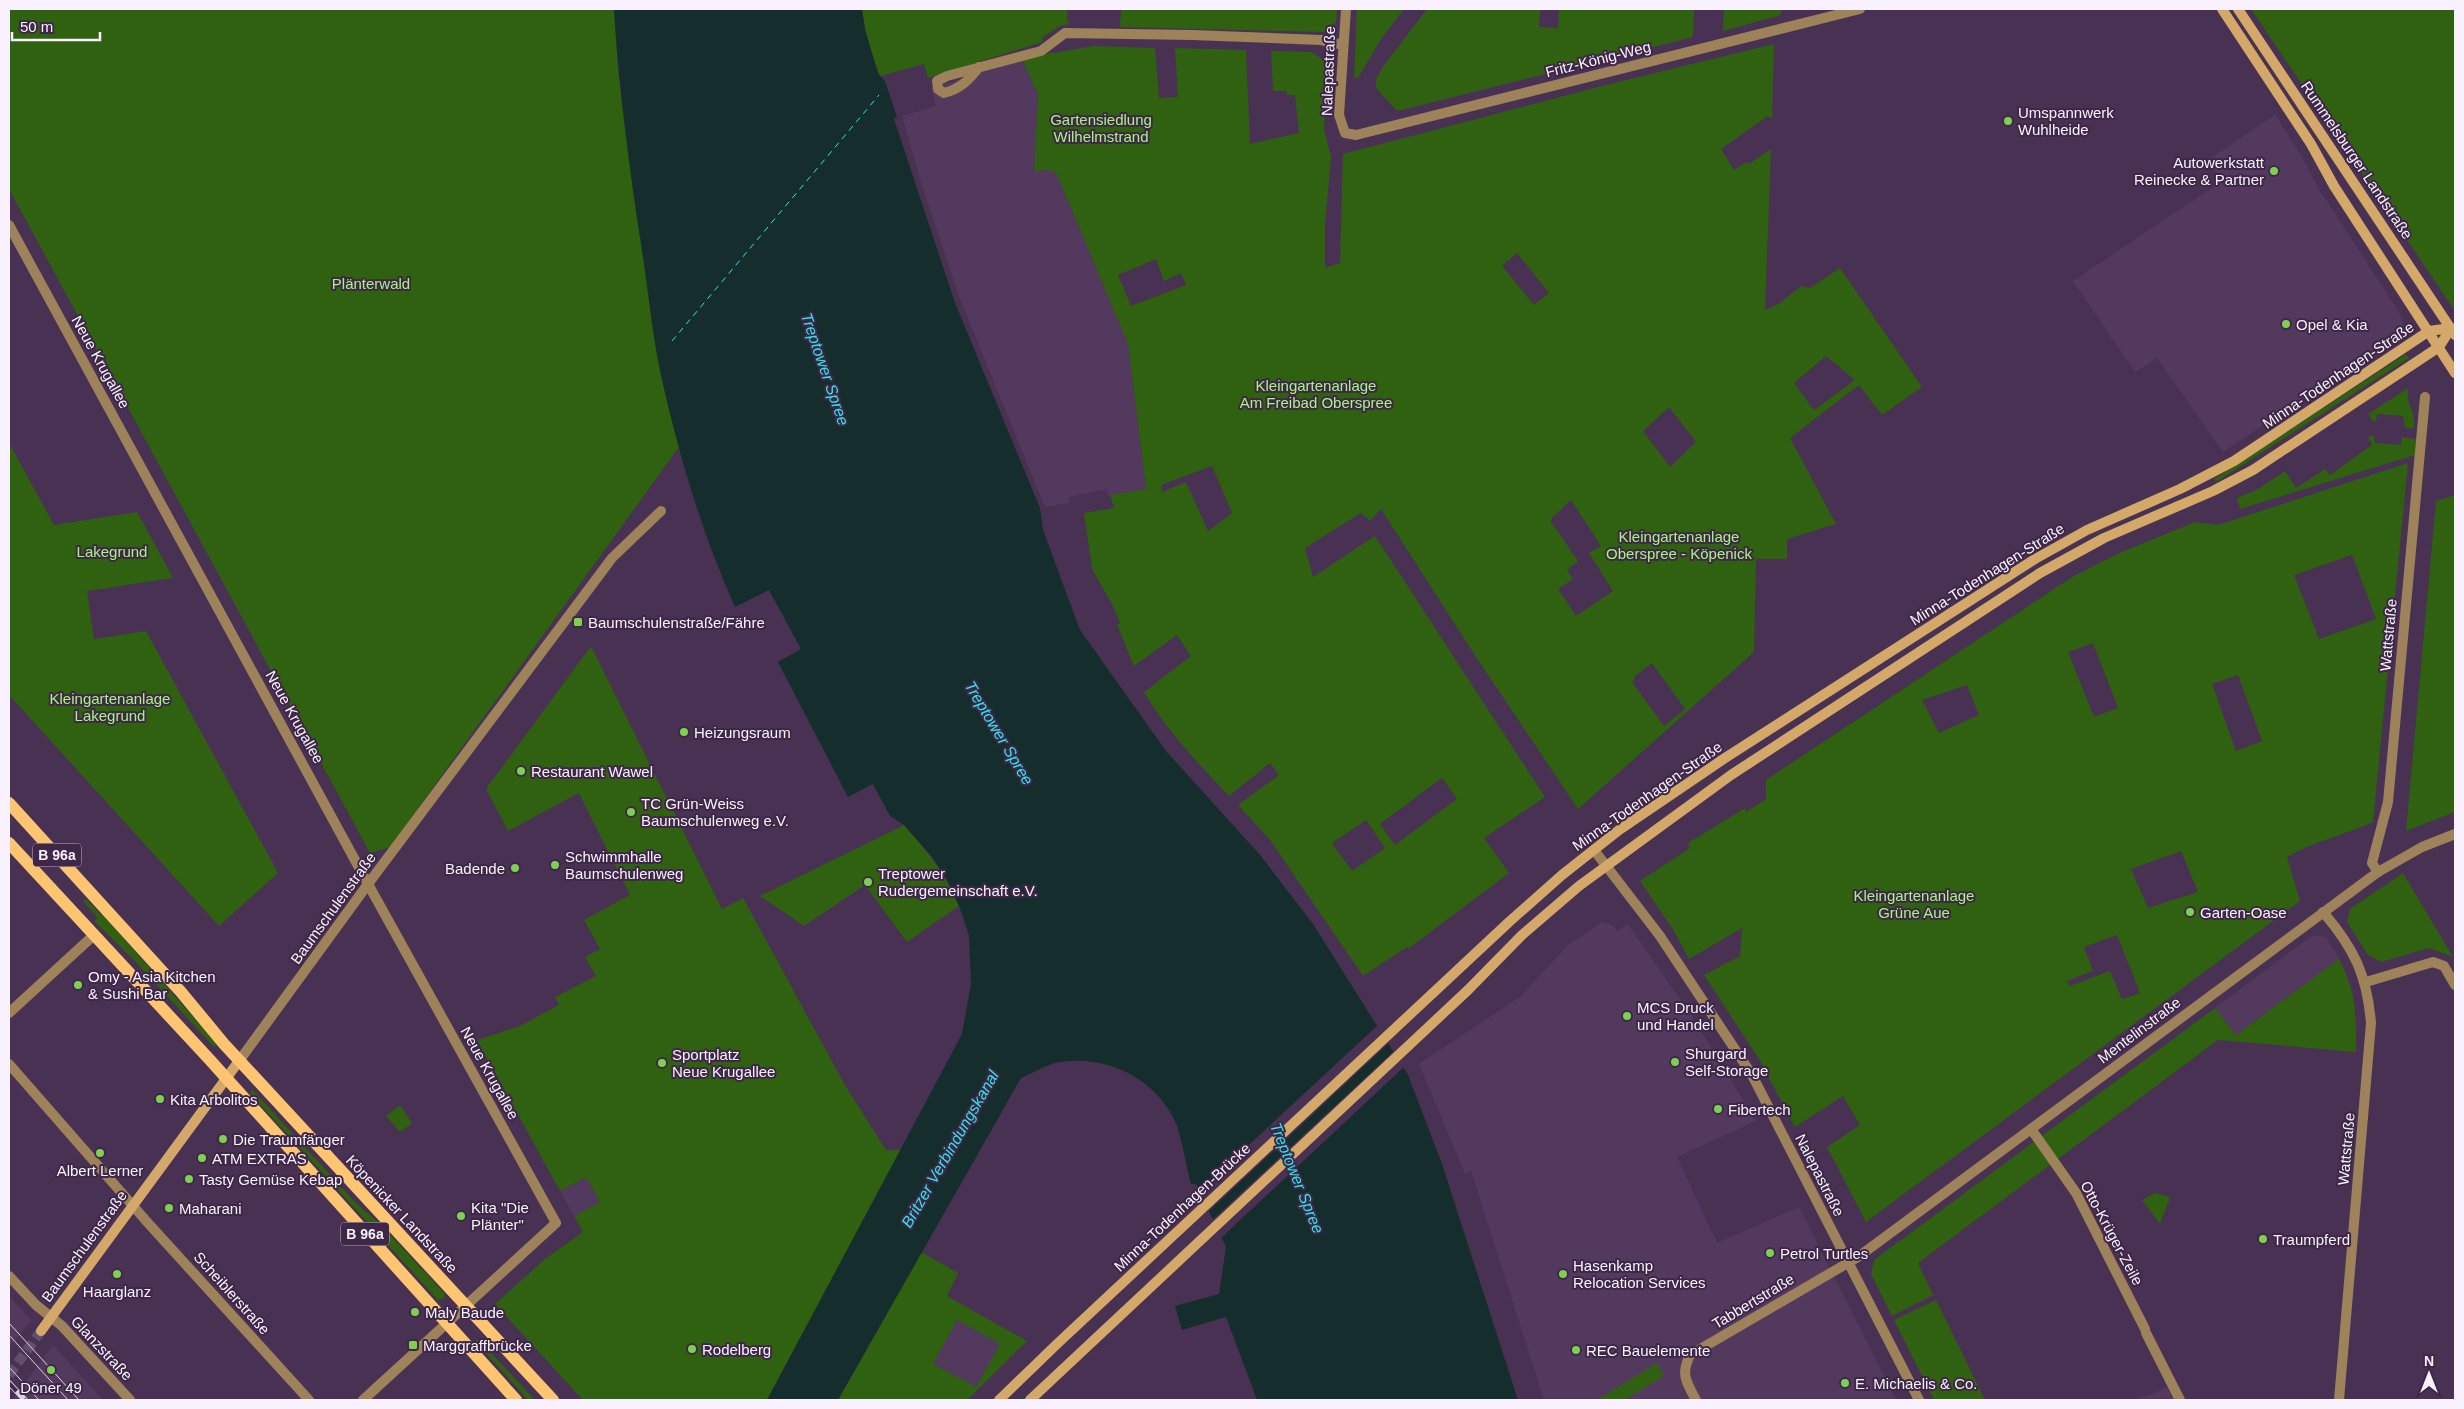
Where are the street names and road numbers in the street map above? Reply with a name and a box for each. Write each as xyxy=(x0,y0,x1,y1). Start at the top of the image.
street label: Nalepastraße xyxy=(1318,26,1338,116)
street label: Fritz-König-Weg xyxy=(1544,38,1652,80)
street label: Rummelsburger Landstraße xyxy=(2298,78,2416,242)
street label: Neue Krugallee xyxy=(68,313,134,411)
street label: Minna-Todenhagen-Straße xyxy=(2259,318,2417,432)
street label: Minna-Todenhagen-Straße xyxy=(1907,520,2067,628)
street label: Wattstraße xyxy=(2376,598,2400,672)
street label: Neue Krugallee xyxy=(262,668,328,766)
street label: Minna-Todenhagen-Straße xyxy=(1569,738,1725,854)
road number: B 96a xyxy=(33,844,81,866)
street label: Baumschulenstraße xyxy=(287,849,379,967)
street label: Mentelinstraße xyxy=(2094,993,2184,1067)
street label: Neue Krugallee xyxy=(457,1024,523,1122)
street label: Wattstraße xyxy=(2334,1112,2358,1186)
street label: Nalepastraße xyxy=(1792,1131,1848,1219)
street label: Minna-Todenhagen-Brücke xyxy=(1110,1139,1254,1275)
street label: Köpenicker Landstraße xyxy=(343,1151,461,1277)
street label: Otto-Krüger-Zeile xyxy=(2077,1178,2147,1288)
street label: Baumschulenstraße xyxy=(38,1187,130,1305)
road number: B 96a xyxy=(341,1222,389,1246)
street label: Scheiblerstraße xyxy=(191,1248,273,1338)
street label: Tabbertstraße xyxy=(1709,1270,1797,1332)
street label: Glanzstraße xyxy=(68,1312,136,1384)

